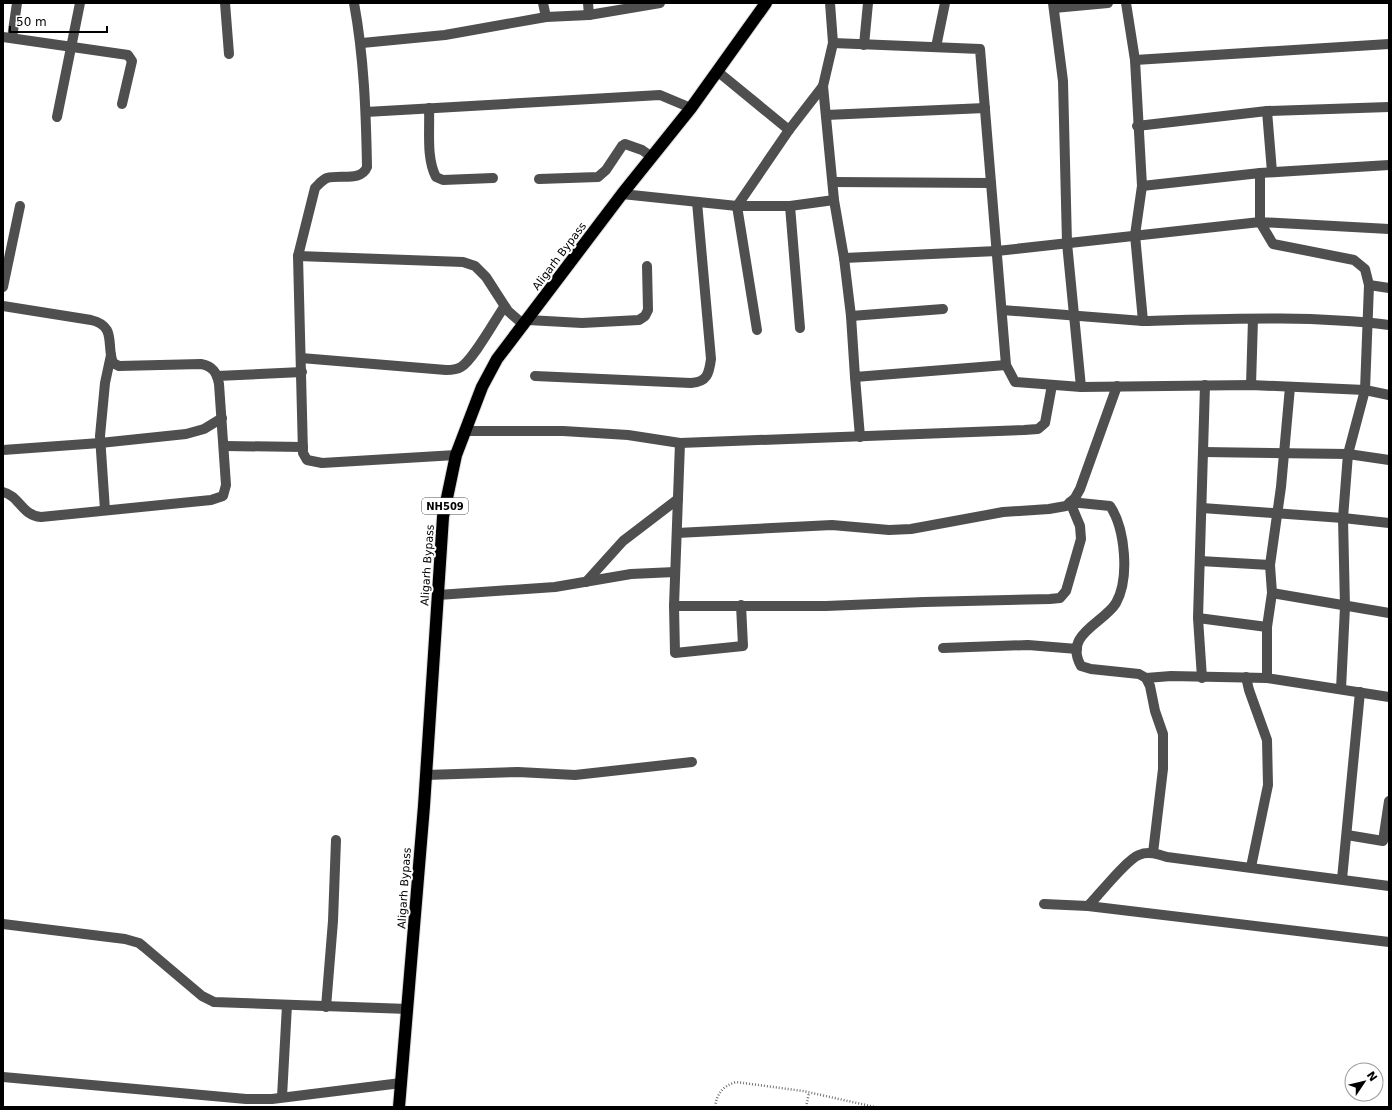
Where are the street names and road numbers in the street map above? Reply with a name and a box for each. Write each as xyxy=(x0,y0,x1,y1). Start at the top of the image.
street label: Aligarh Bypass xyxy=(530,220,589,293)
road number: NH509 xyxy=(422,498,468,514)
street label: Aligarh Bypass xyxy=(418,524,437,606)
street label: Aligarh Bypass xyxy=(395,847,414,929)

